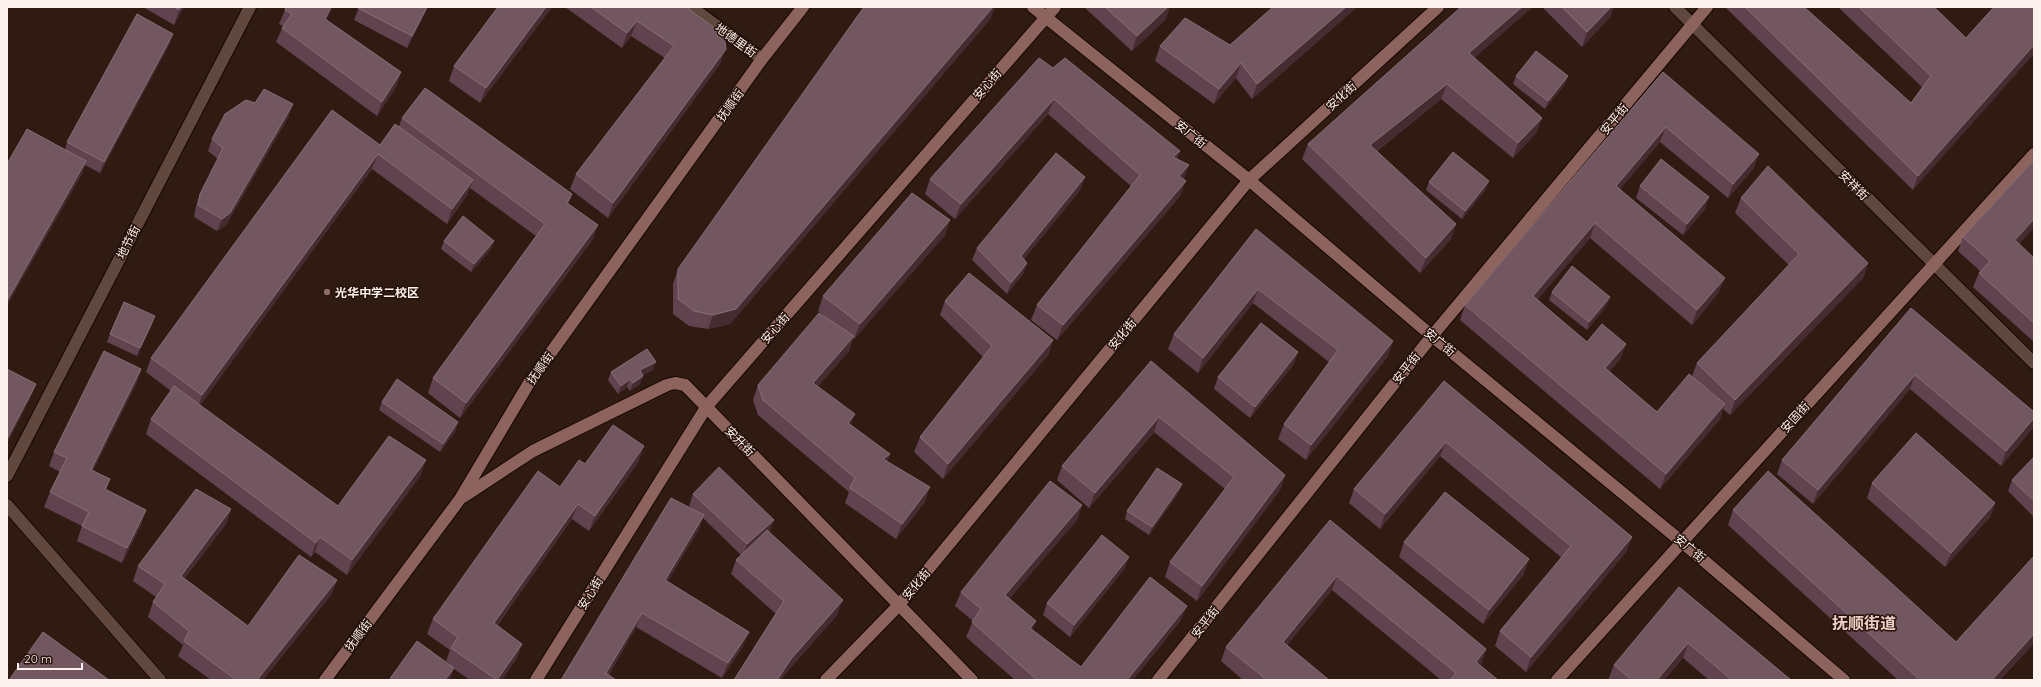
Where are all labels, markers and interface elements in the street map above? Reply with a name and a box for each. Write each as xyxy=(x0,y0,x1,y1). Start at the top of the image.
street label: 地德里街 xyxy=(712,20,760,60)
street label: 安心街 xyxy=(970,65,1004,103)
street label: 安化街 xyxy=(1323,78,1359,114)
street label: 抚顺街 xyxy=(713,86,747,124)
street label: 安平街 xyxy=(1597,100,1631,138)
street label: 安广街 xyxy=(1172,117,1210,151)
street label: 安祥街 xyxy=(1836,167,1872,203)
street label: 地节街 xyxy=(113,223,143,261)
place label: 光华中学二校区 xyxy=(335,285,419,300)
marker: 光华中学二校区 xyxy=(322,287,332,297)
street label: 安心街 xyxy=(758,309,792,347)
street label: 安化街 xyxy=(1105,315,1139,353)
street label: 安广街 xyxy=(1421,325,1459,359)
street label: 抚顺街 xyxy=(524,349,556,387)
street label: 安平街 xyxy=(1389,349,1423,387)
street label: 安固街 xyxy=(1777,399,1813,435)
street label: 安升街 xyxy=(722,423,758,459)
street label: 安广街 xyxy=(1671,531,1709,565)
street label: 安化街 xyxy=(899,565,933,603)
street label: 安心街 xyxy=(574,574,606,612)
street label: 安平街 xyxy=(1188,603,1222,641)
district label: 抚顺街道 xyxy=(1832,613,1896,633)
street label: 抚顺街 xyxy=(341,616,375,654)
scale bar xyxy=(18,645,82,671)
text: 20 m xyxy=(24,651,52,666)

